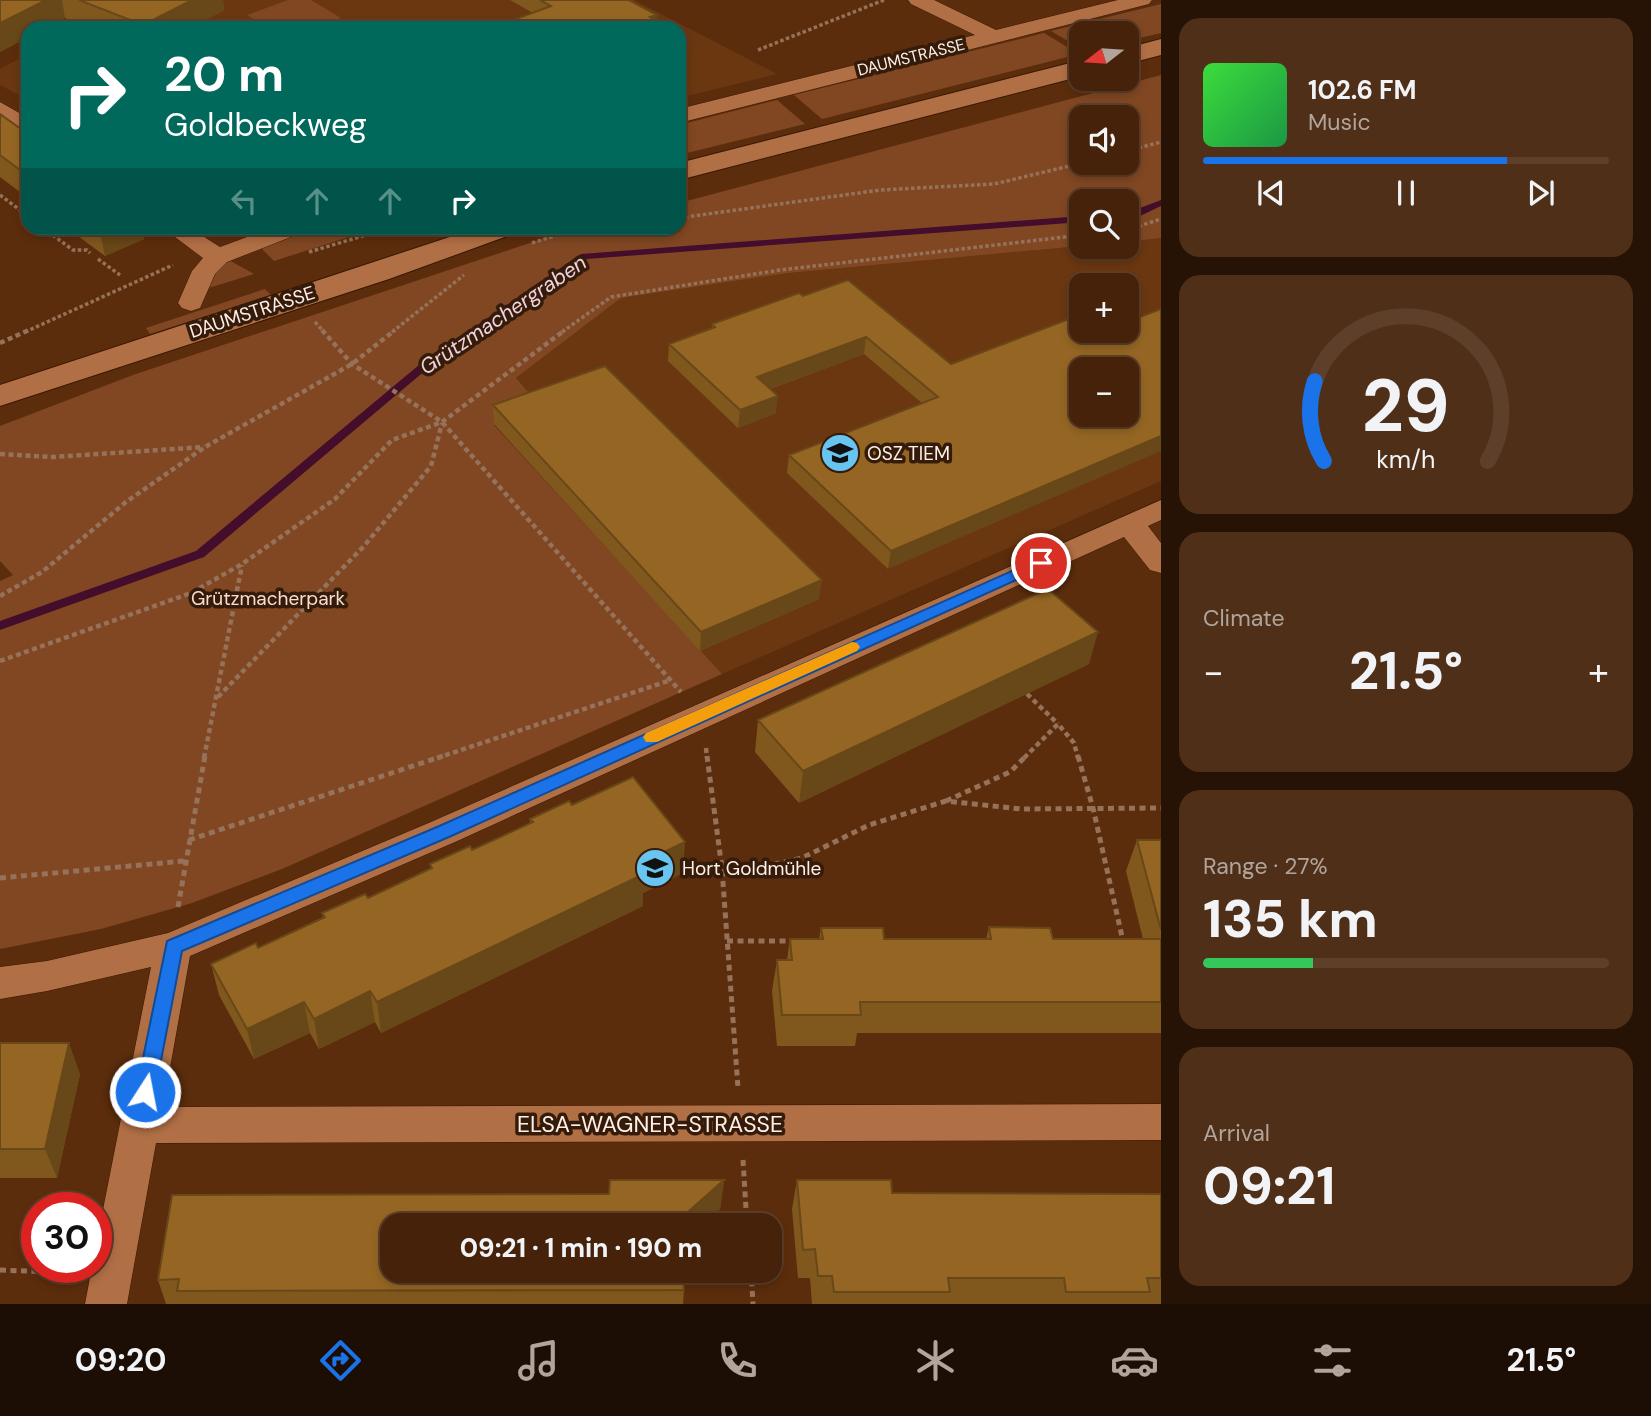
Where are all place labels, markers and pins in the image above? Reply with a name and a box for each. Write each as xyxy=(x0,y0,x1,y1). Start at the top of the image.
school or university icon: OSZ TIEM xyxy=(819,432,861,474)
place label: OSZ TIEM xyxy=(867,441,950,466)
pin xyxy=(1011,533,1071,593)
school or university icon: Hort Goldmühle xyxy=(634,847,676,889)
place label: Hort Goldmühle xyxy=(682,856,821,881)

